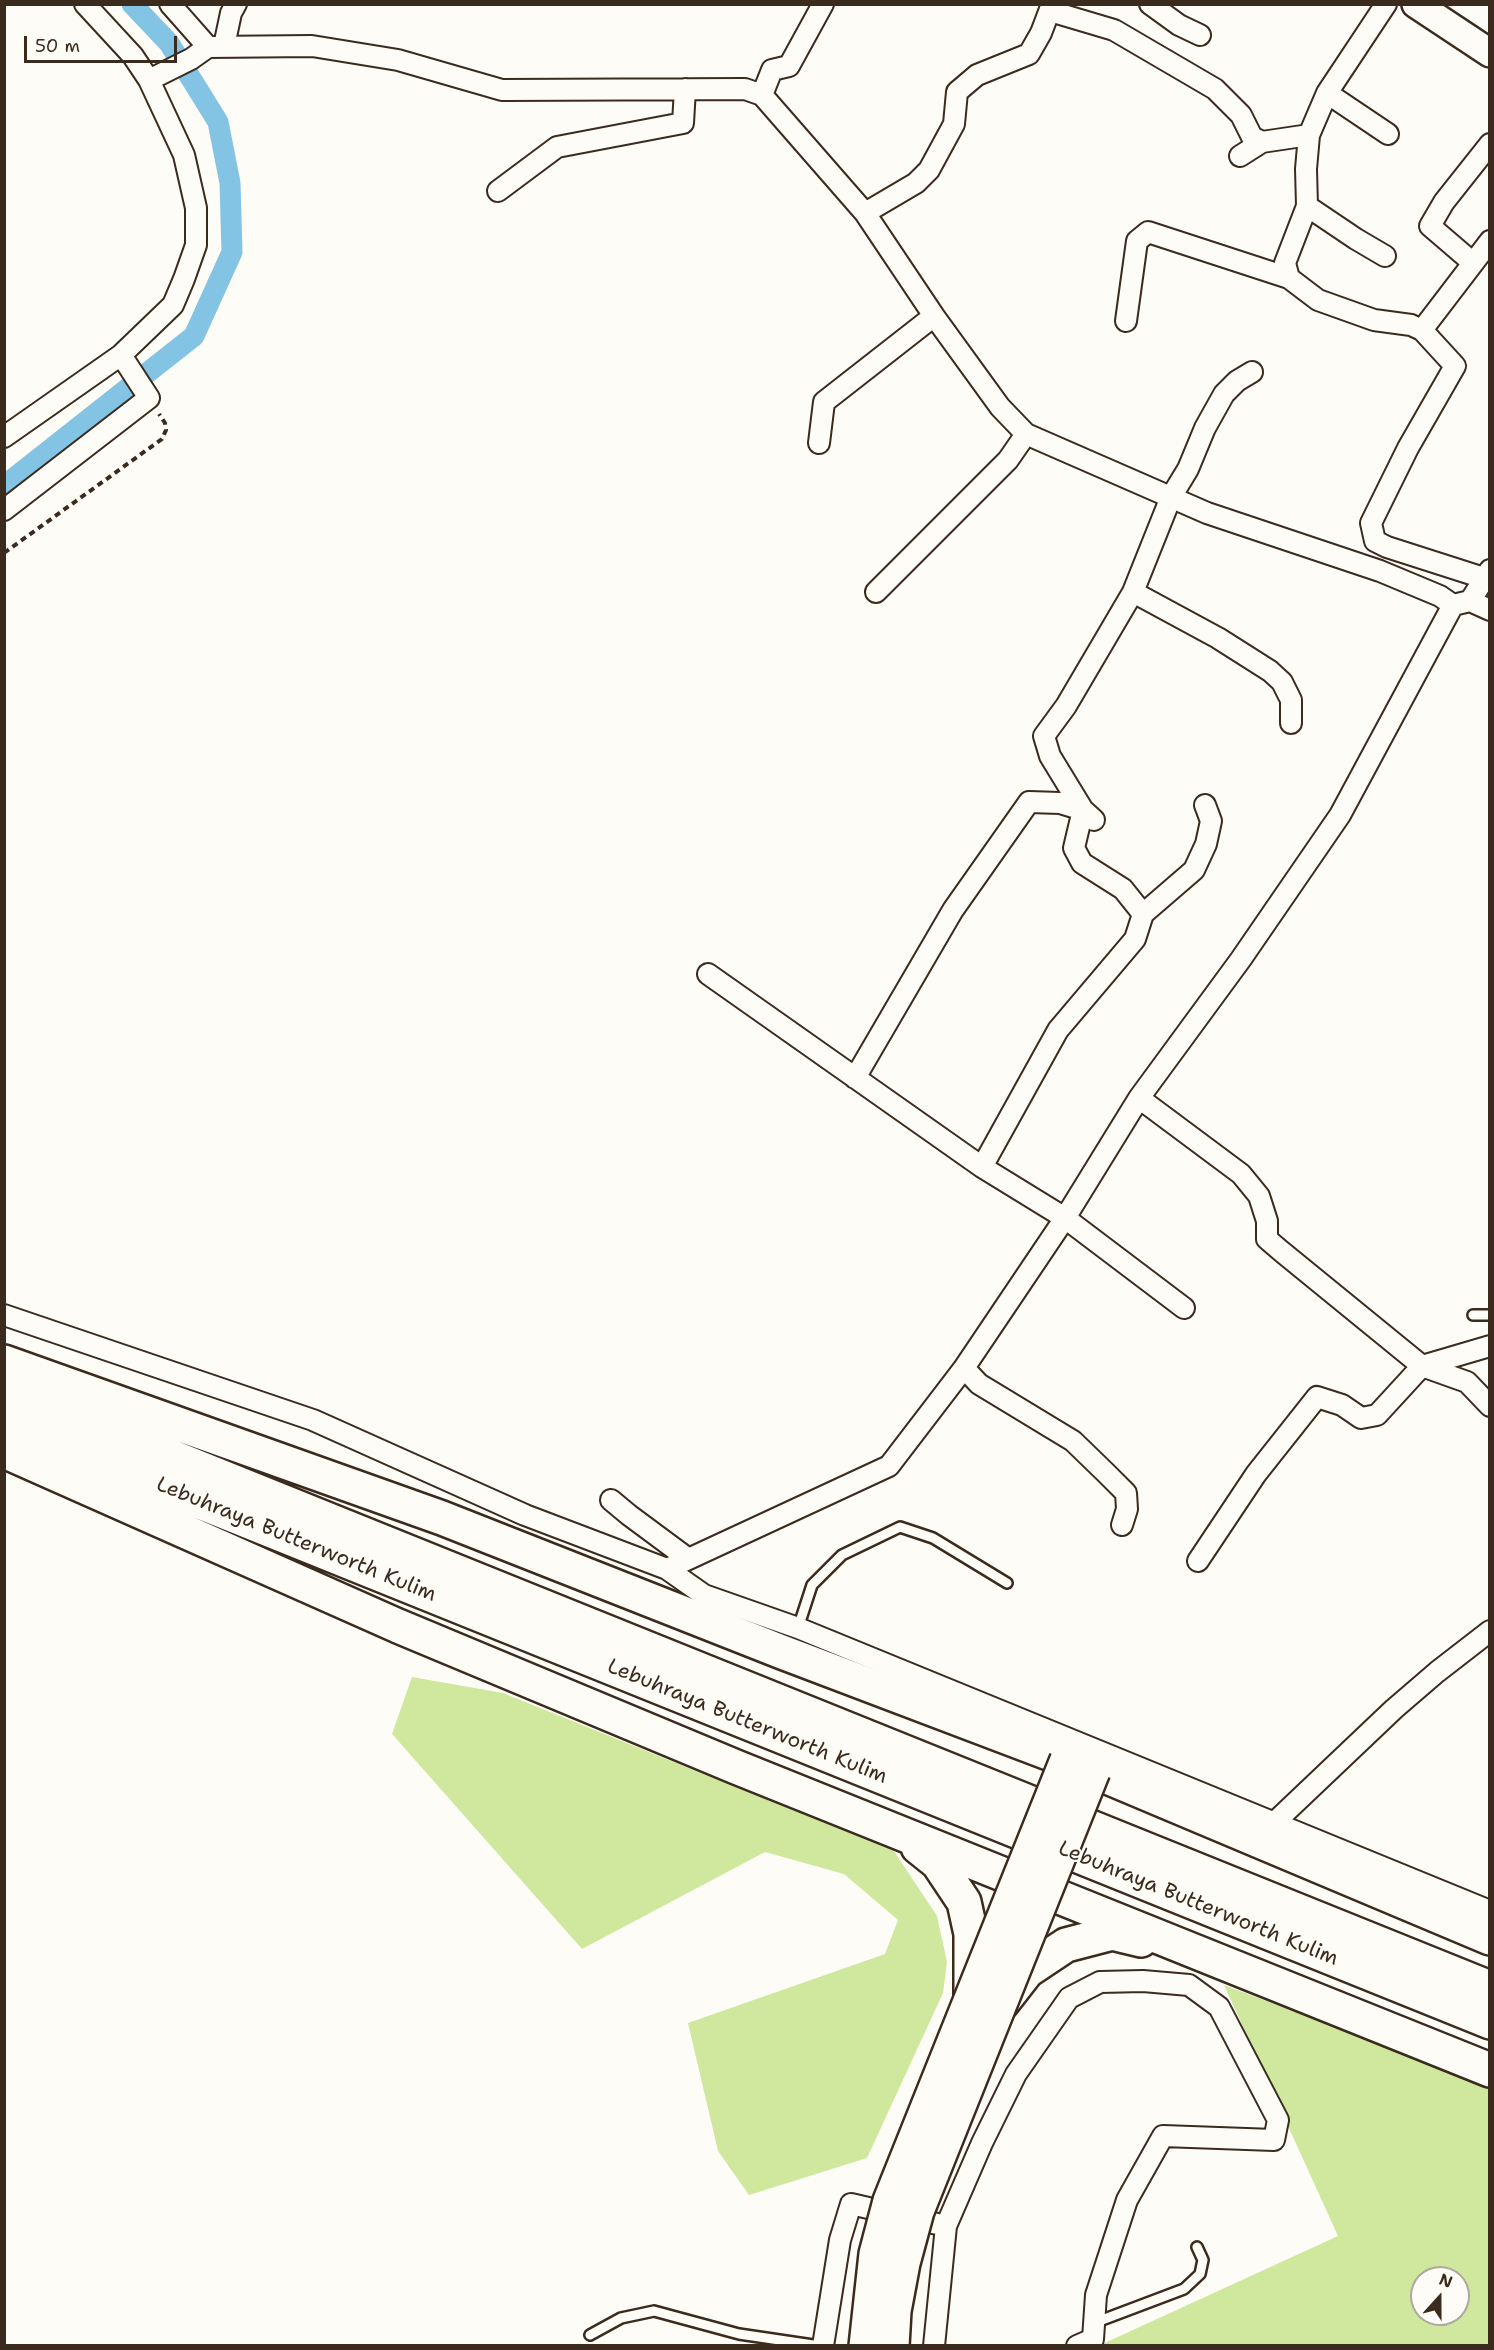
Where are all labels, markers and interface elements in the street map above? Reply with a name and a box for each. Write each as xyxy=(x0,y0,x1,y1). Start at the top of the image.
scale bar xyxy=(27,24,180,62)
text: 50 m xyxy=(35,34,80,58)
street label: Lebuhraya Butterworth Kulim xyxy=(152,1472,440,1608)
street label: Lebuhraya Butterworth Kulim xyxy=(603,1654,891,1790)
street label: Lebuhraya Butterworth Kulim xyxy=(1054,1836,1342,1972)
north arrow xyxy=(1410,2266,1470,2326)
text: N xyxy=(1436,2269,1456,2293)

